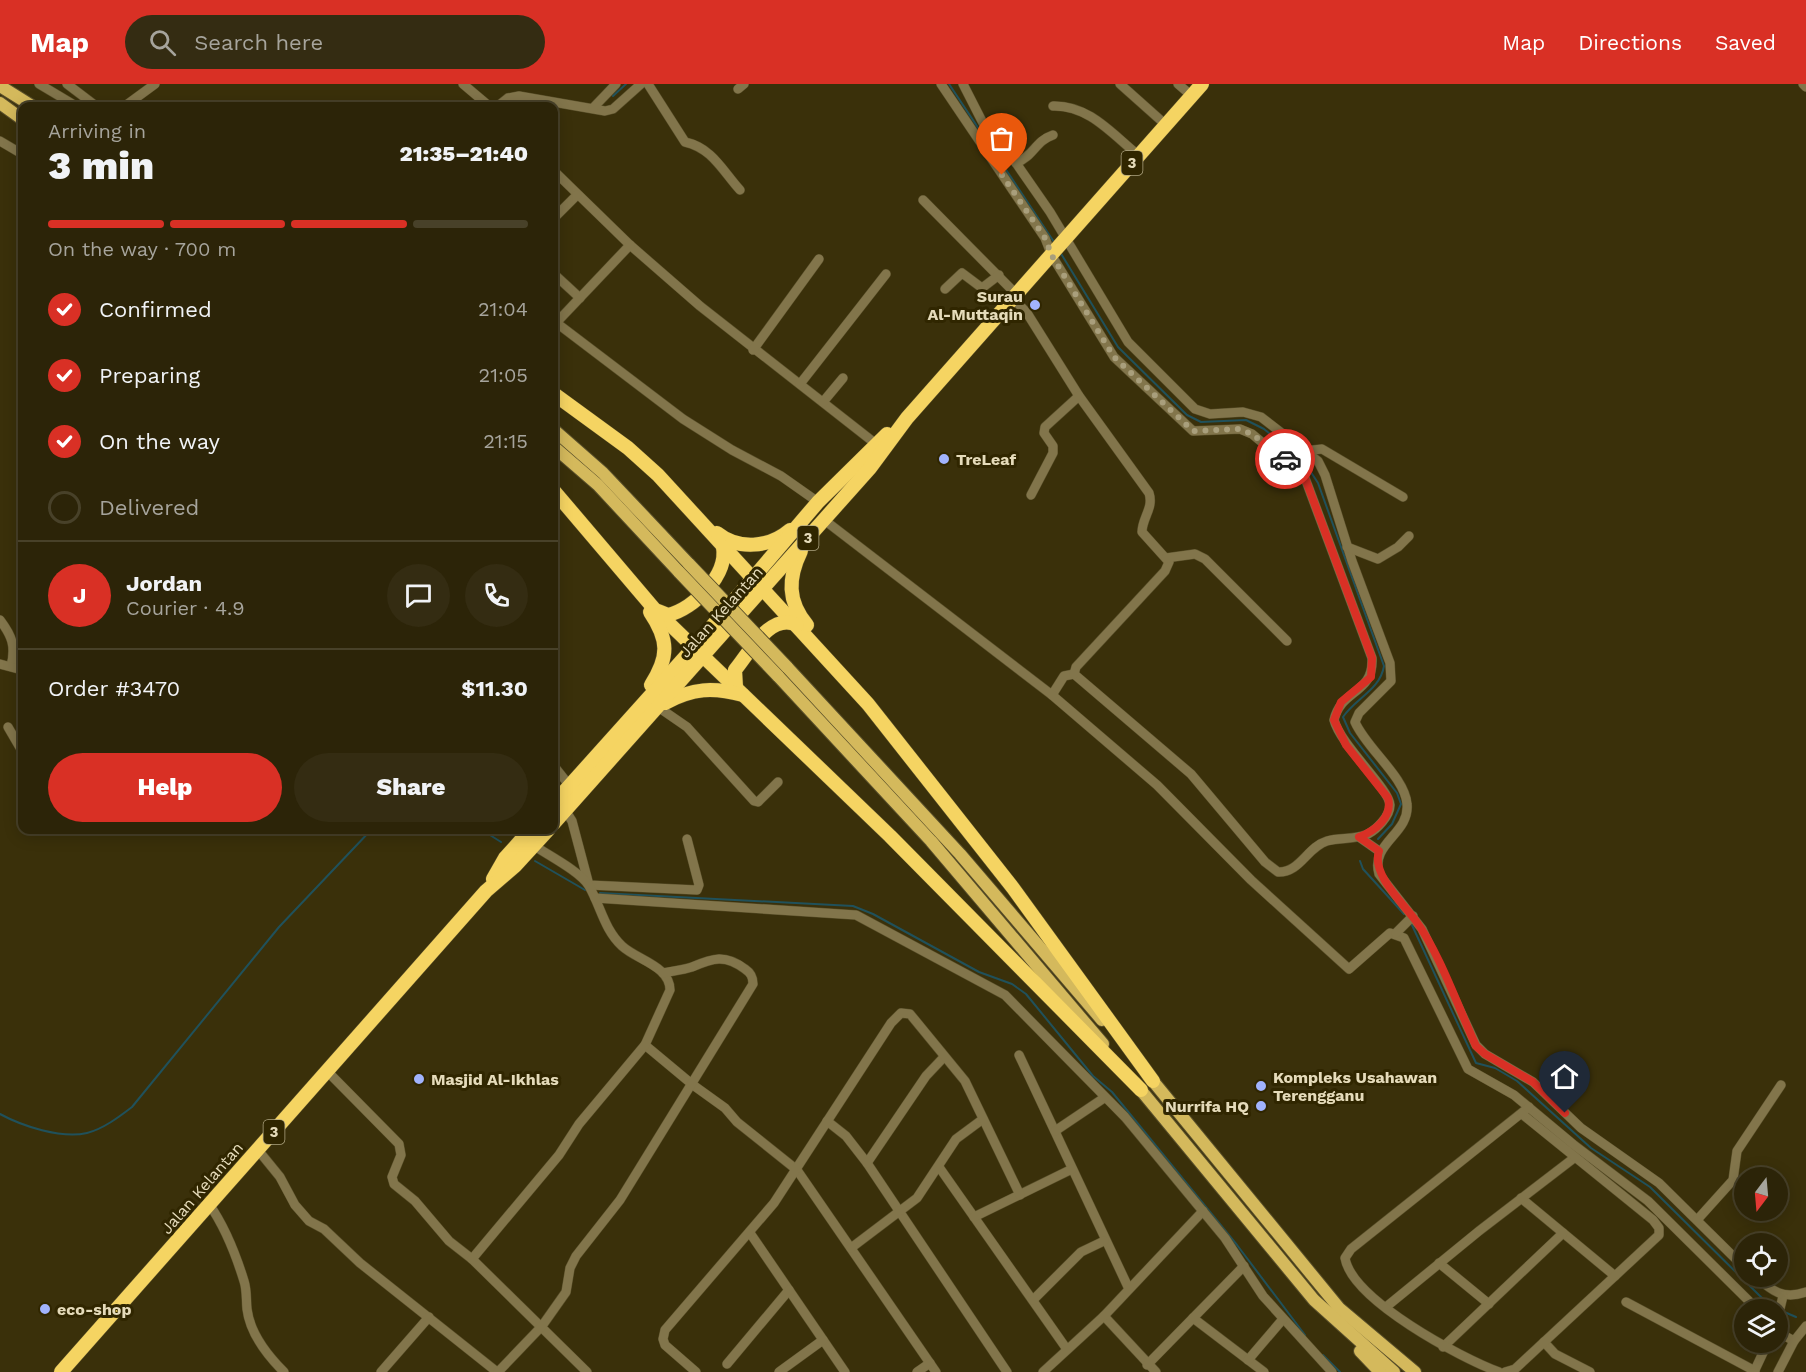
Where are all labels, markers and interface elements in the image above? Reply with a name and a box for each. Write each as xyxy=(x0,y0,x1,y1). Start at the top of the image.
search box xyxy=(125,15,545,69)
text: Map xyxy=(30,26,89,59)
icon: search xyxy=(146,26,179,59)
text: Search here xyxy=(194,30,323,55)
text: Map xyxy=(1502,30,1545,55)
text: Directions xyxy=(1578,30,1682,55)
text: Saved xyxy=(1715,30,1776,55)
pin xyxy=(976,113,1027,175)
text: Arriving in xyxy=(48,119,146,143)
icon: bag xyxy=(985,122,1018,155)
text: 21:35–21:40 xyxy=(399,141,528,166)
text: 3 min xyxy=(48,143,154,188)
road number: 3 xyxy=(1122,151,1142,175)
text: On the way · 700 m xyxy=(48,237,236,261)
place label: Surau Al-Muttaqin xyxy=(927,287,1023,324)
icon: check xyxy=(48,293,81,326)
text: Confirmed xyxy=(99,297,212,322)
text: 21:04 xyxy=(478,297,528,321)
marker: Surau Al-Muttaqin xyxy=(1028,298,1042,312)
icon: check xyxy=(48,359,81,392)
text: Preparing xyxy=(99,363,200,388)
text: 21:05 xyxy=(479,363,528,387)
icon: check xyxy=(48,425,81,458)
text: On the way xyxy=(99,429,220,454)
text: 21:15 xyxy=(483,429,528,453)
courier xyxy=(1255,429,1315,489)
icon: car xyxy=(1269,443,1302,476)
place label: TreLeaf xyxy=(956,450,1016,469)
marker: TreLeaf xyxy=(937,452,951,466)
text: Delivered xyxy=(99,495,199,520)
road number: 3 xyxy=(798,526,818,550)
street label: Jalan Kelantan xyxy=(675,563,767,661)
button: chat xyxy=(387,564,450,627)
button: phone xyxy=(465,564,528,627)
text: Jordan xyxy=(126,571,202,596)
text: J xyxy=(73,583,86,608)
text: Courier · 4.9 xyxy=(126,596,245,620)
text: Order #3470 xyxy=(48,676,180,701)
text: $11.30 xyxy=(461,676,528,701)
button: Help xyxy=(48,753,282,822)
button: Share xyxy=(294,753,528,822)
pin xyxy=(1539,1051,1590,1113)
icon: home xyxy=(1548,1060,1581,1093)
place label: Kompleks Usahawan Terengganu xyxy=(1273,1068,1437,1105)
place label: Masjid Al-Ikhlas xyxy=(431,1070,559,1089)
marker: Masjid Al-Ikhlas xyxy=(412,1072,426,1086)
marker: Kompleks Usahawan Terengganu xyxy=(1254,1079,1268,1093)
place label: Nurrifa HQ xyxy=(1165,1097,1249,1116)
marker: Nurrifa HQ xyxy=(1254,1099,1268,1113)
road number: 3 xyxy=(264,1120,284,1144)
street label: Jalan Kelantan xyxy=(157,1138,247,1238)
north arrow xyxy=(1734,1167,1788,1221)
map controls xyxy=(1734,1167,1788,1353)
button: locate xyxy=(1734,1233,1788,1287)
button: layers xyxy=(1734,1299,1788,1353)
place label: eco-shop xyxy=(57,1300,131,1319)
marker: eco-shop xyxy=(38,1302,52,1316)

